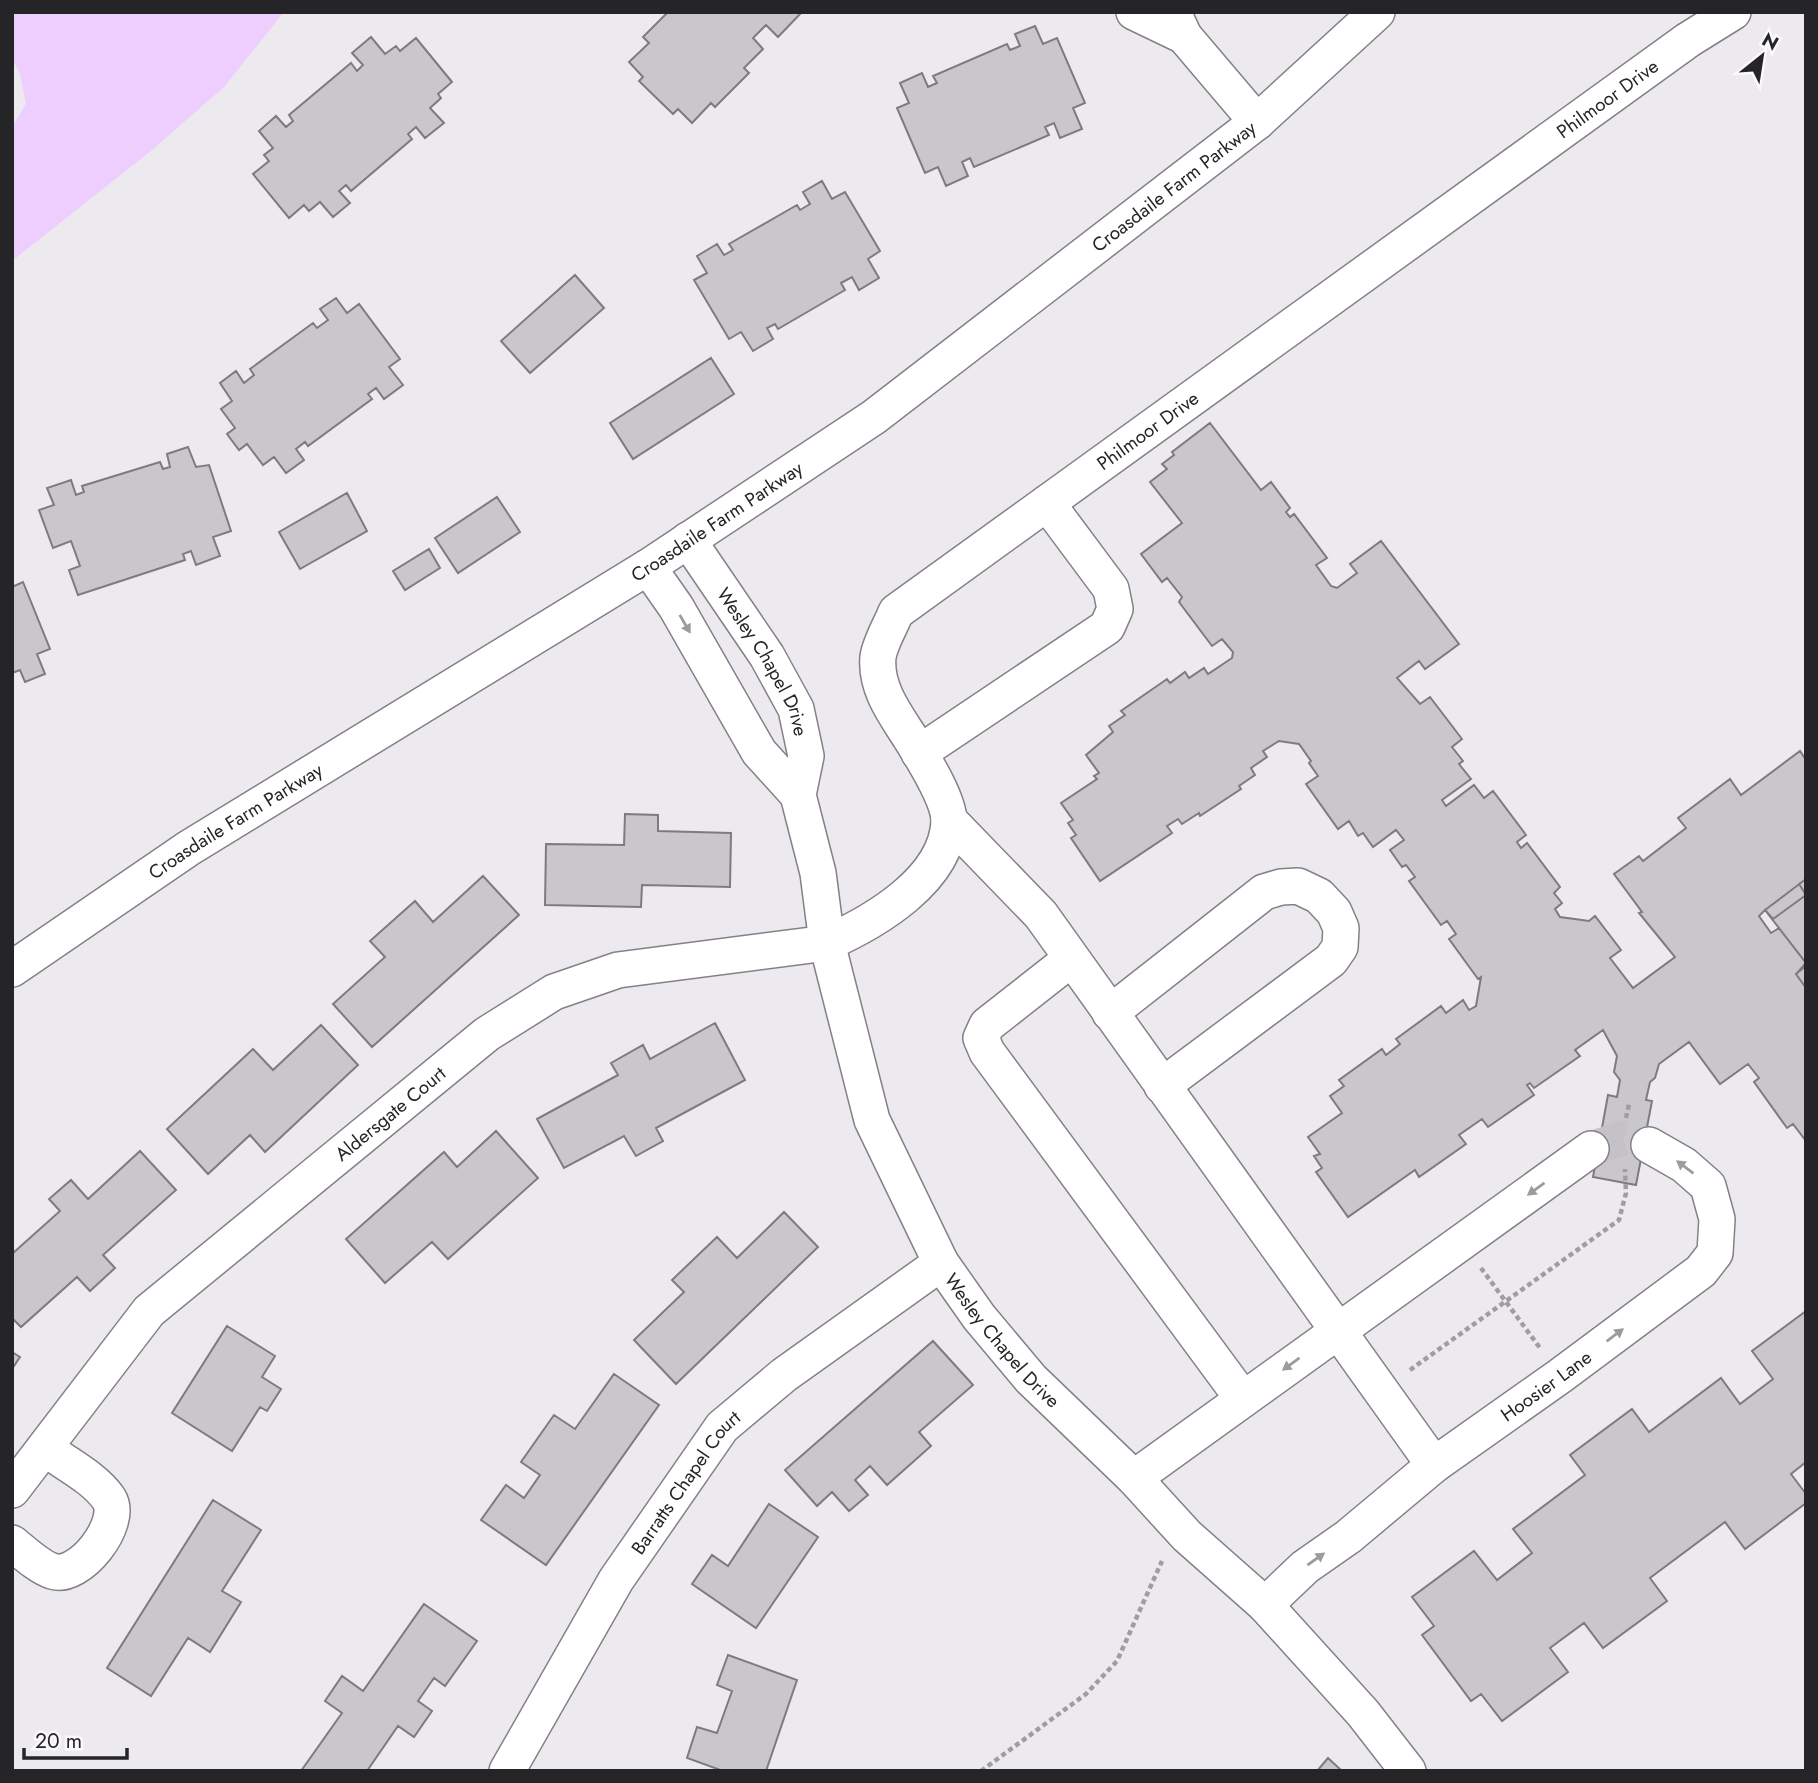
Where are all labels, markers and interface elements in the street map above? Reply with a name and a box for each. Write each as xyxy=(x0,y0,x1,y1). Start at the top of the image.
north arrow xyxy=(1727,21,1797,91)
text: N xyxy=(1757,26,1784,57)
street label: Philmoor Drive xyxy=(1551,53,1664,145)
street label: Croasdaile Farm Parkway xyxy=(1086,114,1262,259)
street label: Philmoor Drive xyxy=(1091,385,1204,477)
street label: Croasdaile Farm Parkway xyxy=(626,455,809,588)
street label: Wesley Chapel Drive xyxy=(710,582,814,739)
one-way arrow xyxy=(679,614,691,633)
street label: Croasdaile Farm Parkway xyxy=(143,756,328,886)
street label: Aldersgate Court xyxy=(329,1060,452,1168)
one-way arrow xyxy=(1677,1160,1695,1175)
one-way arrow xyxy=(1527,1181,1545,1195)
street label: Wesley Chapel Drive xyxy=(938,1268,1066,1414)
one-way arrow xyxy=(1606,1328,1624,1342)
street label: Hoosier Lane xyxy=(1495,1344,1598,1428)
one-way arrow xyxy=(1282,1357,1300,1371)
street label: Barratts Chapel Court xyxy=(625,1404,747,1560)
one-way arrow xyxy=(1307,1552,1325,1566)
scale bar xyxy=(24,1716,128,1760)
text: 20 m xyxy=(35,1726,82,1756)

